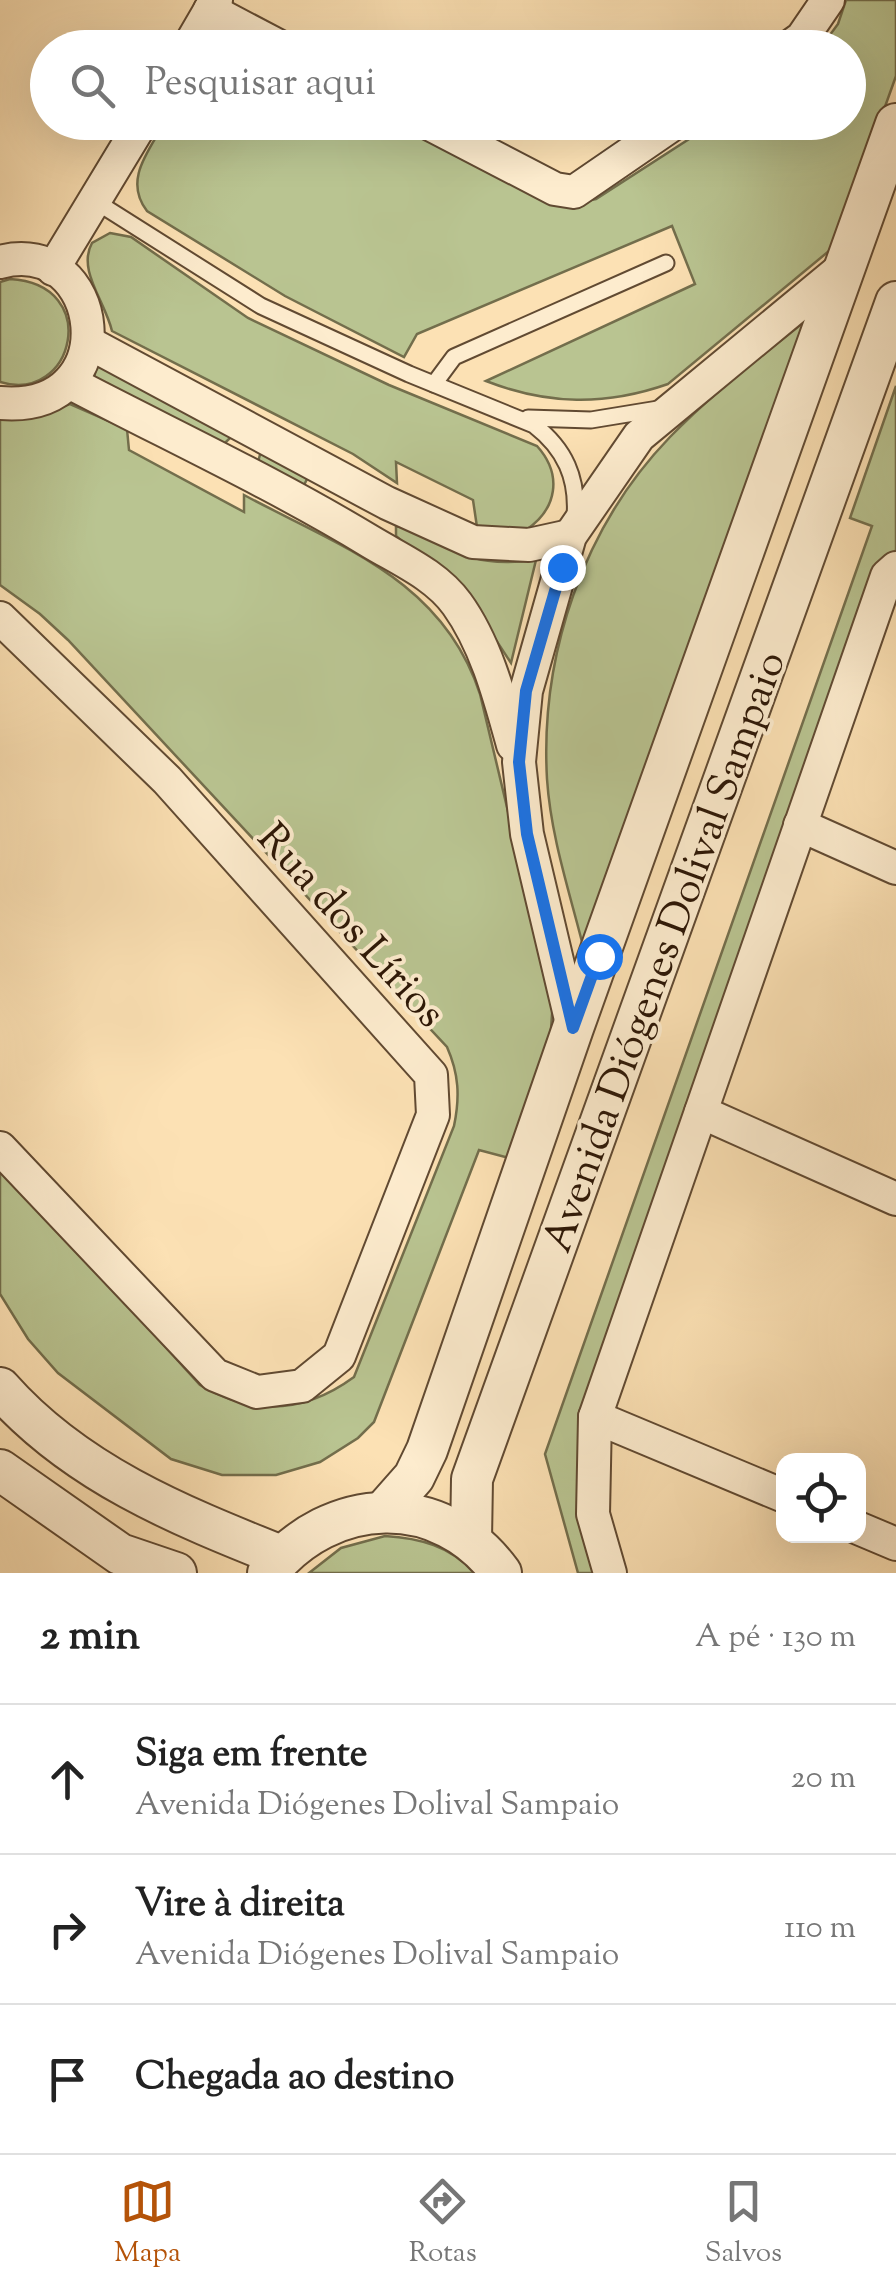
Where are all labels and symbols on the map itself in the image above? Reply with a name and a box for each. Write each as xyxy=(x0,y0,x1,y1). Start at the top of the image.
route end xyxy=(540,545,586,591)
street label: Avenida Diógenes Dolival Sampaio xyxy=(530,644,804,1262)
street label: Rua dos Lírios xyxy=(241,812,458,1043)
route start xyxy=(577,934,623,980)

